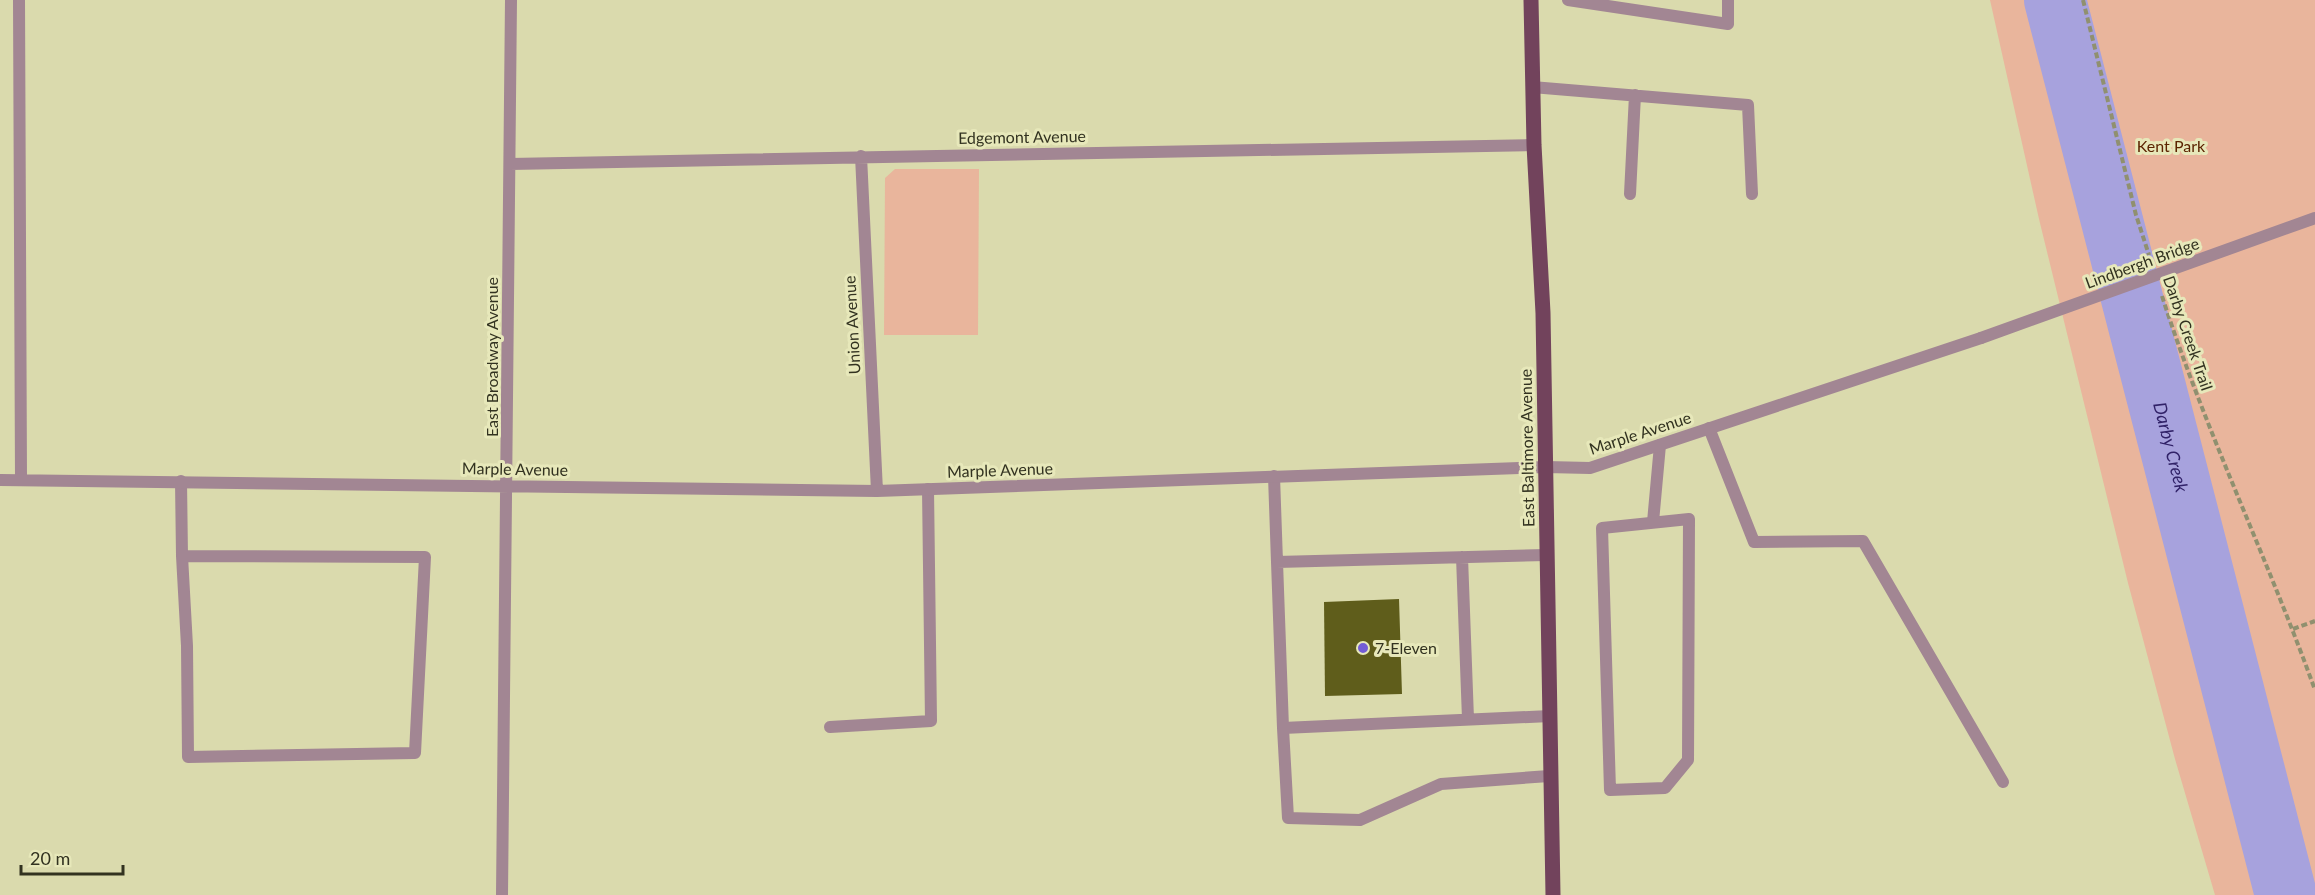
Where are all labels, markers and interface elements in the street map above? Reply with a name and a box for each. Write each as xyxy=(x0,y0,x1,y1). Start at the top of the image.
street label: Edgemont Avenue xyxy=(958,126,1086,147)
park label: Kent Park xyxy=(2137,136,2206,155)
street label: Lindbergh Bridge xyxy=(2082,233,2201,292)
street label: Darby Creek Trail xyxy=(2160,273,2217,393)
street label: Union Avenue xyxy=(839,275,864,375)
street label: East Broadway Avenue xyxy=(482,277,501,437)
street label: East Baltimore Avenue xyxy=(1516,369,1537,527)
water label: Darby Creek xyxy=(2149,400,2194,495)
street label: Marple Avenue xyxy=(1586,407,1693,458)
street label: Marple Avenue xyxy=(462,458,568,479)
street label: Marple Avenue xyxy=(947,458,1053,481)
place label: 7-Eleven xyxy=(1375,638,1437,657)
marker: 7-Eleven xyxy=(1356,641,1370,655)
scale bar xyxy=(21,838,123,876)
text: 20 m xyxy=(30,847,70,869)

